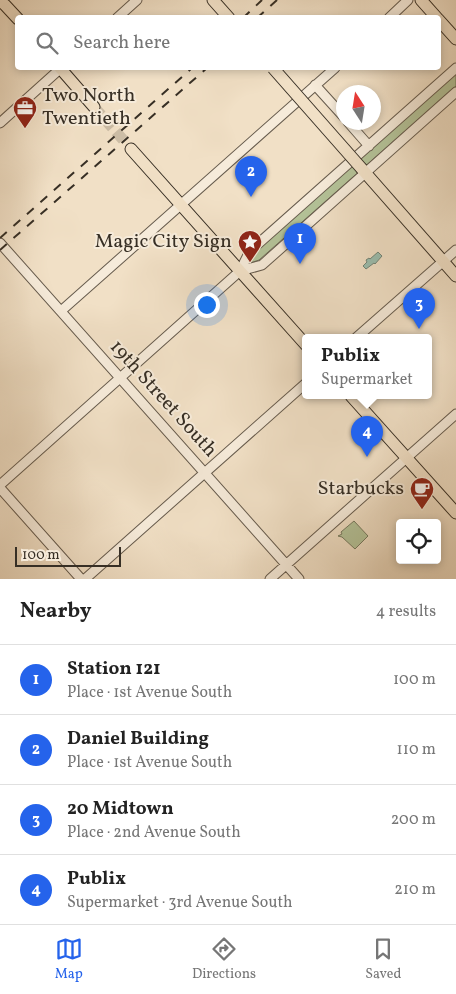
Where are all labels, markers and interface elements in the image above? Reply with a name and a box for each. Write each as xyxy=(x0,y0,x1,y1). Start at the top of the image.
search box xyxy=(15,15,441,70)
icon: search xyxy=(33,29,61,57)
text: Search here xyxy=(73,30,170,56)
place label: Two North Twentieth xyxy=(42,82,135,133)
north arrow xyxy=(336,85,381,130)
office icon: Two North Twentieth xyxy=(12,95,38,129)
pin: 2 xyxy=(235,156,267,197)
pin: 1 xyxy=(284,223,316,264)
place label: Magic City Sign xyxy=(95,228,232,256)
place icon: Magic City Sign xyxy=(237,229,263,263)
pin: 3 xyxy=(403,288,435,329)
your location xyxy=(194,292,220,318)
street label: 19th Street South xyxy=(103,334,223,464)
popup xyxy=(302,334,432,399)
text: Publix xyxy=(321,343,380,369)
text: Supermarket xyxy=(321,369,413,391)
pin: 4 xyxy=(351,416,383,457)
place label: Starbucks xyxy=(317,475,404,503)
cafe icon: Starbucks xyxy=(409,476,435,510)
map controls xyxy=(396,519,441,564)
button: locate xyxy=(396,519,441,564)
scale bar xyxy=(15,544,121,567)
text: 100 m xyxy=(22,546,60,565)
text: Nearby xyxy=(20,597,91,626)
text: 4 results xyxy=(376,601,436,623)
text: Station 121 xyxy=(67,656,161,682)
text: 1 xyxy=(33,669,39,691)
text: 100 m xyxy=(393,669,436,691)
text: Place · 1st Avenue South xyxy=(67,682,232,704)
text: Daniel Building xyxy=(67,726,209,752)
text: 2 xyxy=(32,739,40,761)
text: 110 m xyxy=(397,739,436,761)
text: Place · 1st Avenue South xyxy=(67,752,232,774)
text: 20 Midtown xyxy=(67,796,174,822)
text: 3 xyxy=(32,809,40,831)
text: 200 m xyxy=(391,809,436,831)
text: Place · 2nd Avenue South xyxy=(67,822,241,844)
text: Publix xyxy=(67,866,126,892)
text: 4 xyxy=(31,879,41,901)
text: 210 m xyxy=(394,879,436,901)
text: Supermarket · 3rd Avenue South xyxy=(67,892,293,914)
tab: Map xyxy=(55,935,83,984)
tab: Directions xyxy=(192,935,256,984)
tab: Saved xyxy=(365,935,401,984)

